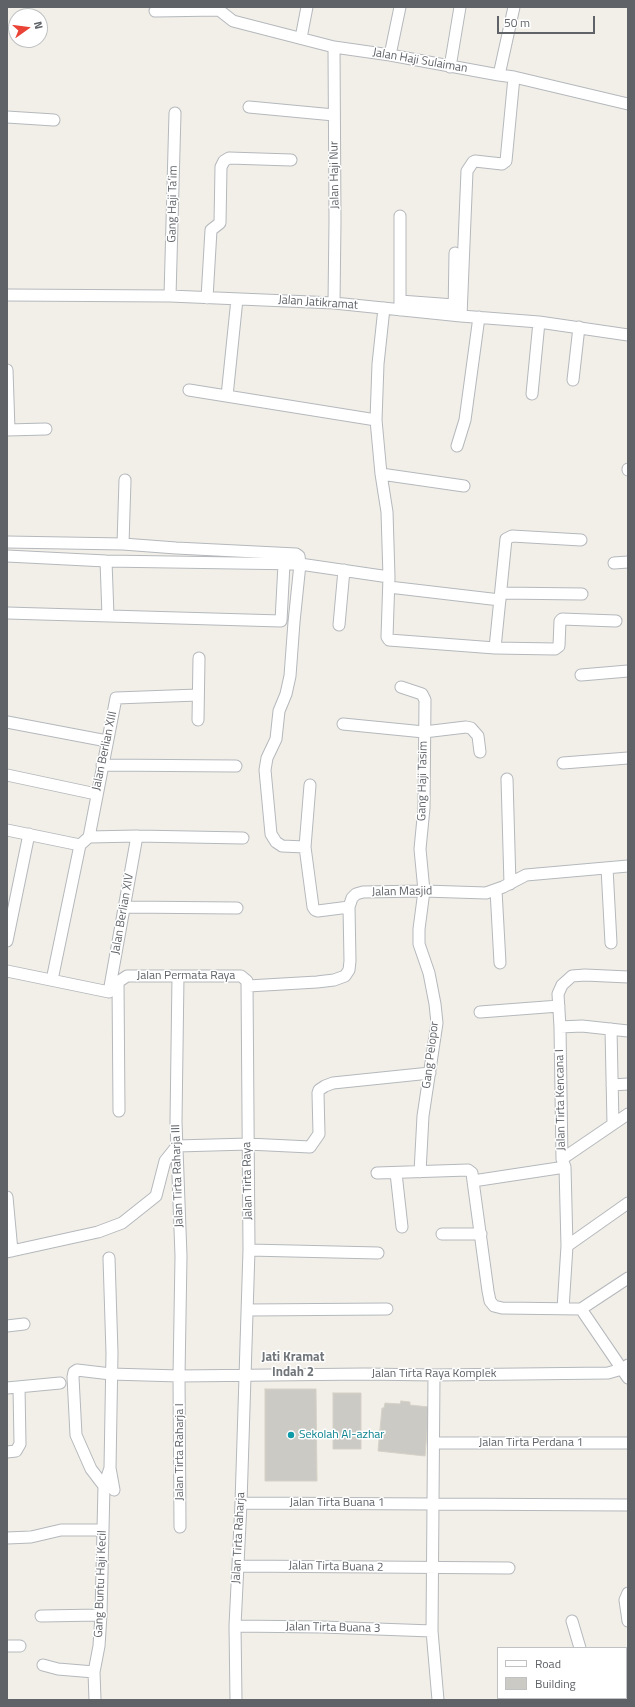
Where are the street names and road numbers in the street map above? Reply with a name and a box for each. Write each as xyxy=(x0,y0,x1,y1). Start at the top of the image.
street label: Jalan Haji Sulaiman xyxy=(371,46,469,76)
street label: Jalan Haji Nur xyxy=(327,141,343,209)
street label: Gang Haji Ta’im xyxy=(165,165,181,243)
street label: Jalan Jatikramat xyxy=(278,293,358,313)
street label: Jalan Berlian XIII xyxy=(90,710,120,792)
street label: Gang Haji Tasim xyxy=(415,741,431,821)
street label: Jalan Berlian XIV xyxy=(109,872,137,956)
street label: Jalan Masjid xyxy=(372,884,432,900)
street label: Jalan Permata Raya xyxy=(137,969,235,983)
street label: Gang Pelopor xyxy=(420,1021,442,1089)
street label: Jalan Tirta Kencana I xyxy=(553,1049,569,1151)
street label: Jalan Tirta Raharja III xyxy=(169,1124,187,1228)
street label: Jalan Tirta Raya xyxy=(240,1142,256,1220)
street label: Jalan Tirta Raya Komplek xyxy=(372,1367,496,1381)
street label: Jalan Tirta Raharja I xyxy=(173,1403,187,1501)
street label: Jalan Tirta Perdana 1 xyxy=(479,1436,583,1450)
street label: Jalan Tirta Raharja xyxy=(229,1492,249,1584)
street label: Jalan Tirta Buana 1 xyxy=(290,1496,384,1510)
street label: Gang Buntu Haji Kecil xyxy=(92,1530,110,1638)
street label: Jalan Tirta Buana 2 xyxy=(288,1559,384,1575)
street label: Jalan Tirta Buana 3 xyxy=(285,1620,381,1636)

